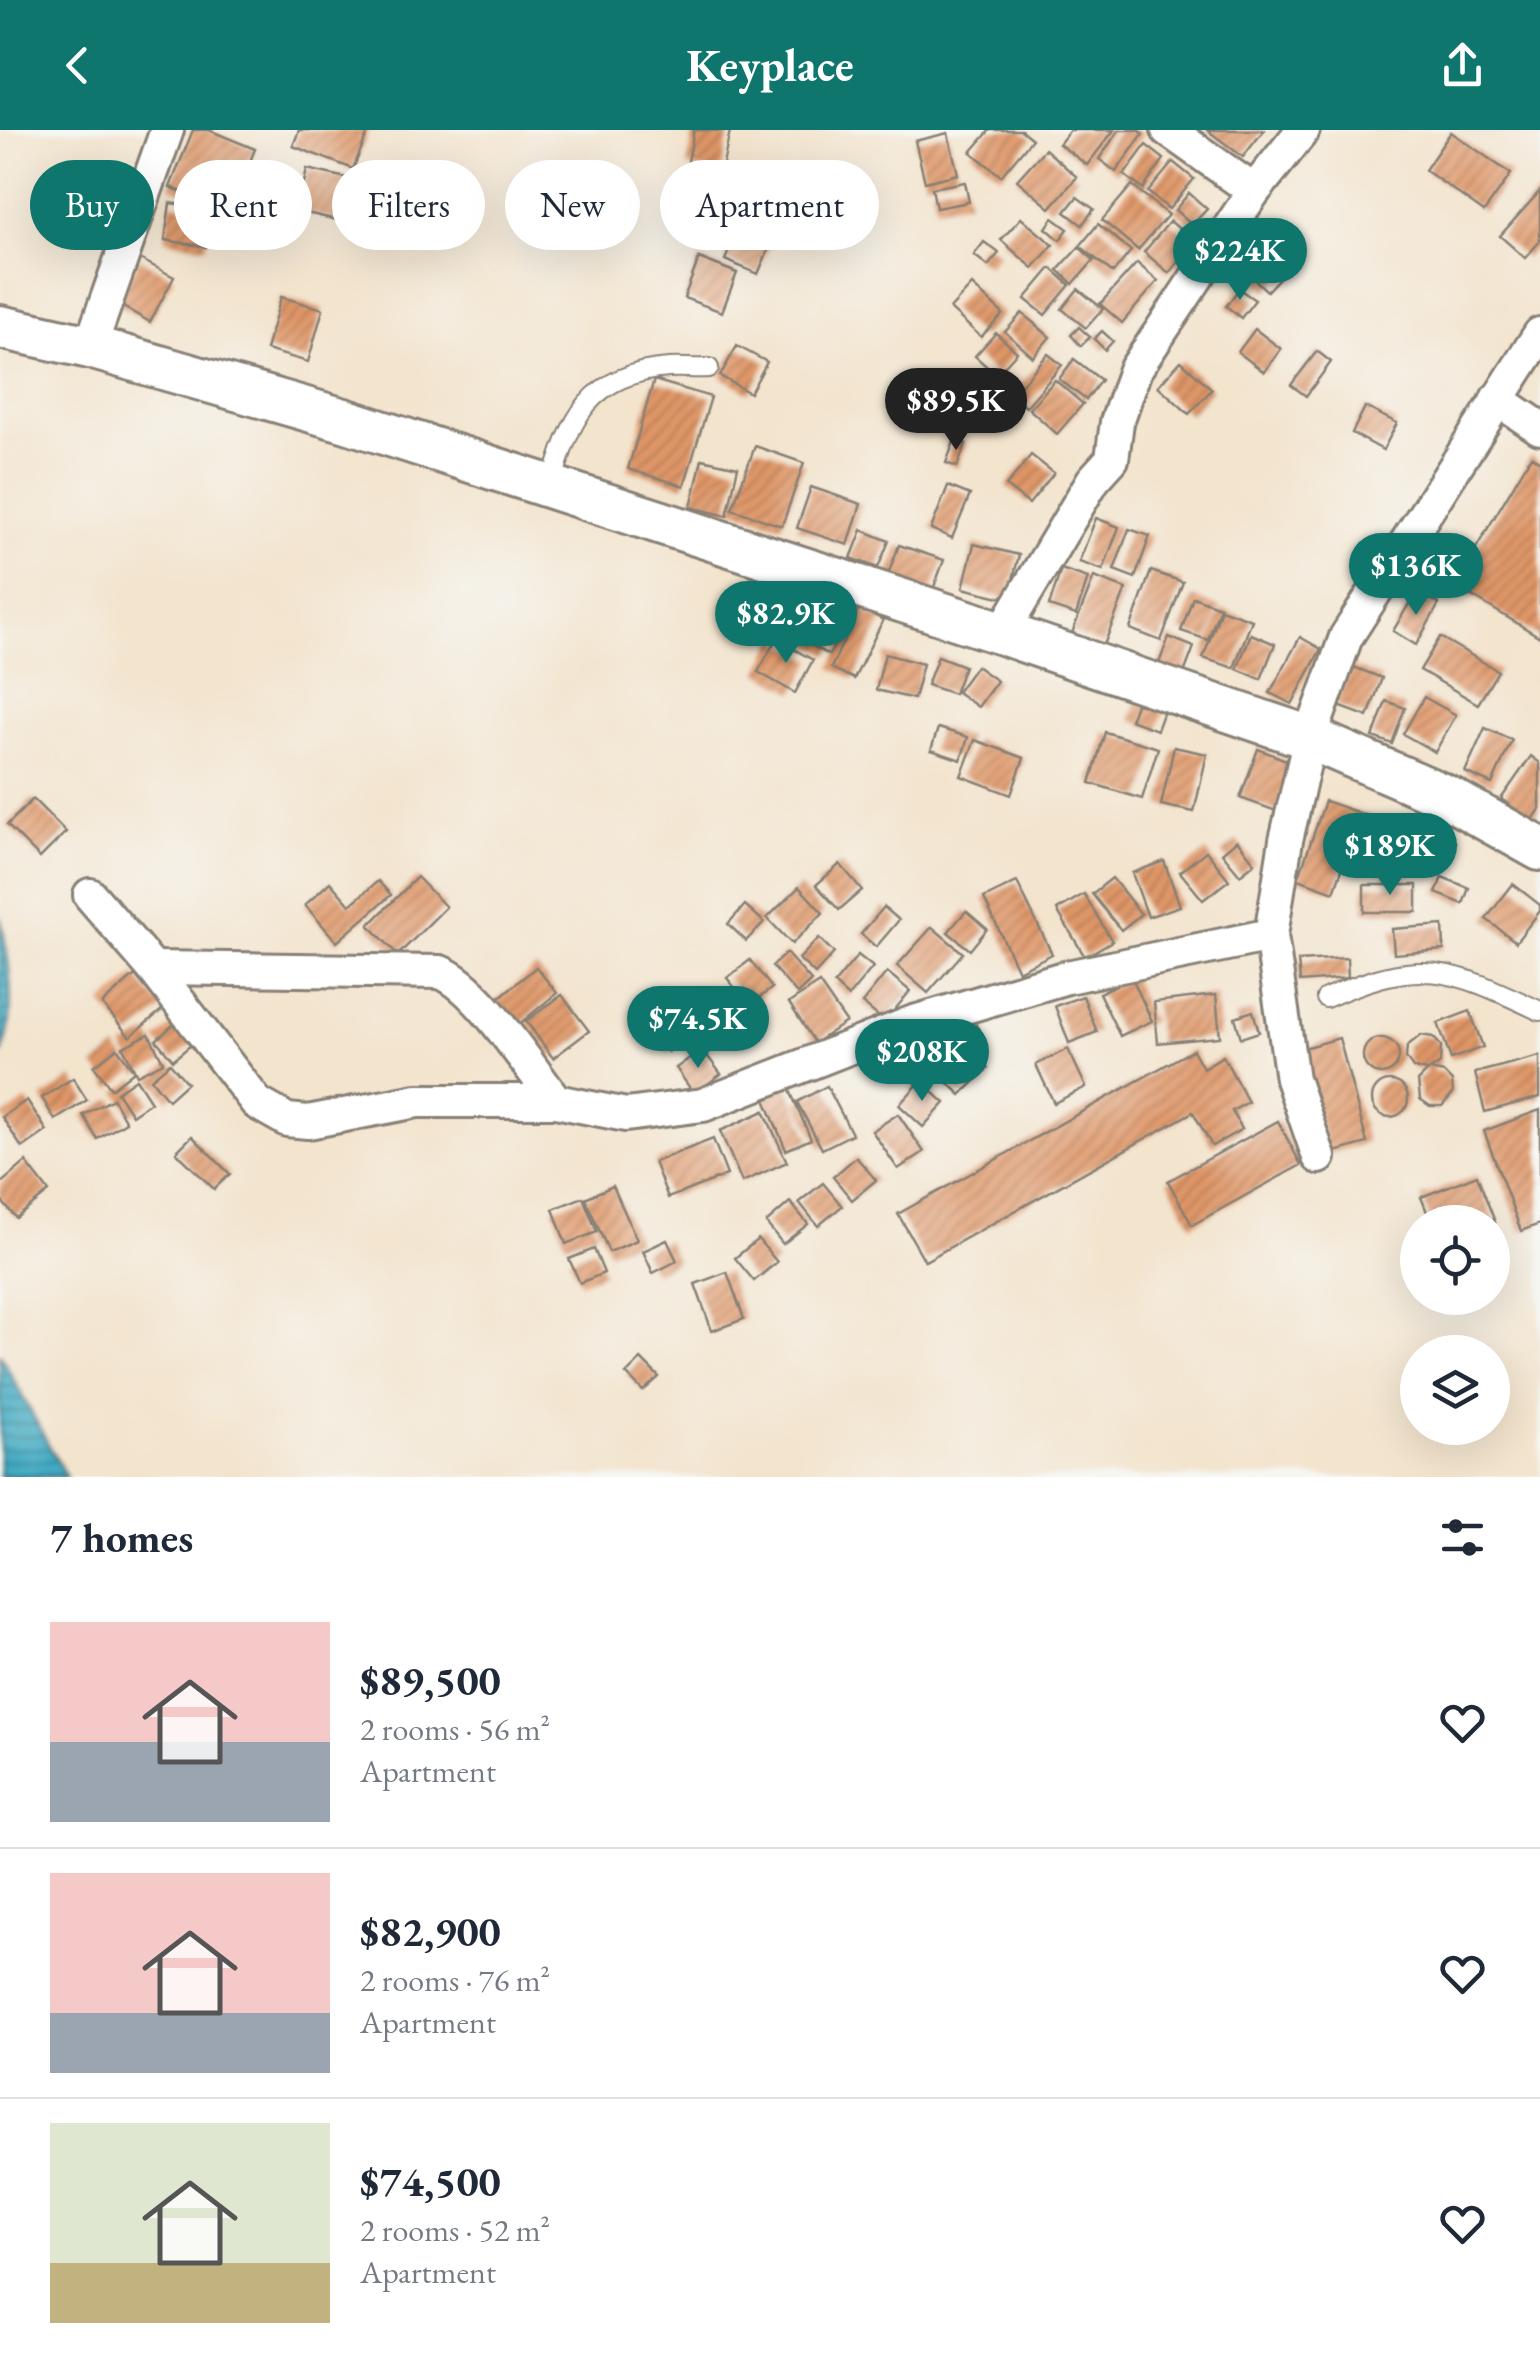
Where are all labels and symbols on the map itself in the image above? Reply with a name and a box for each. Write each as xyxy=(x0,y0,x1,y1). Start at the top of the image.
pin: $224K xyxy=(1170,218,1310,303)
pin: $89.5K xyxy=(875,368,1037,453)
pin: $136K xyxy=(1346,533,1486,618)
pin: $82.9K xyxy=(705,581,867,666)
pin: $189K xyxy=(1320,813,1460,898)
pin: $74.5K xyxy=(617,986,779,1071)
pin: $208K xyxy=(852,1019,992,1104)

